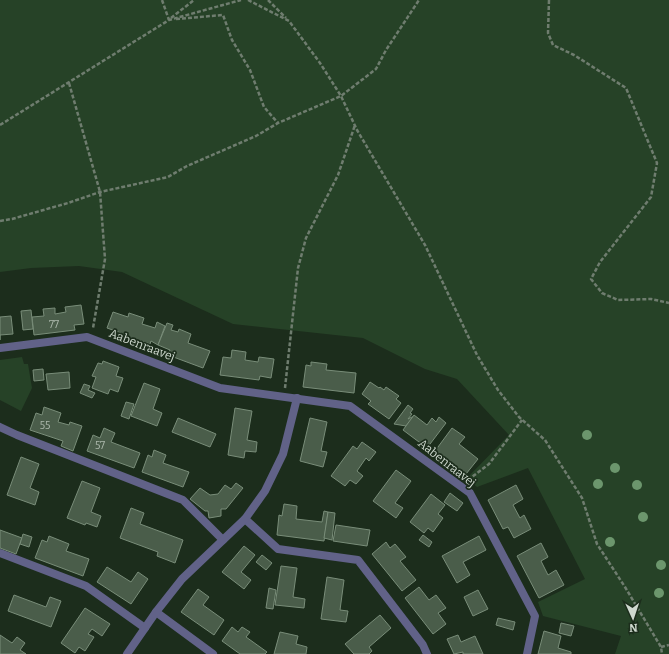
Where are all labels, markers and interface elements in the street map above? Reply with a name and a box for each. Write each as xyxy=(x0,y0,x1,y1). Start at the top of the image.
house number: 77 xyxy=(49,319,59,331)
street label: Aabenraavej xyxy=(107,326,177,364)
house number: 55 xyxy=(40,420,50,432)
street label: Aabenraavej xyxy=(415,436,479,490)
house number: 57 xyxy=(95,440,105,452)
north arrow xyxy=(613,598,653,638)
text: N xyxy=(628,621,638,634)

